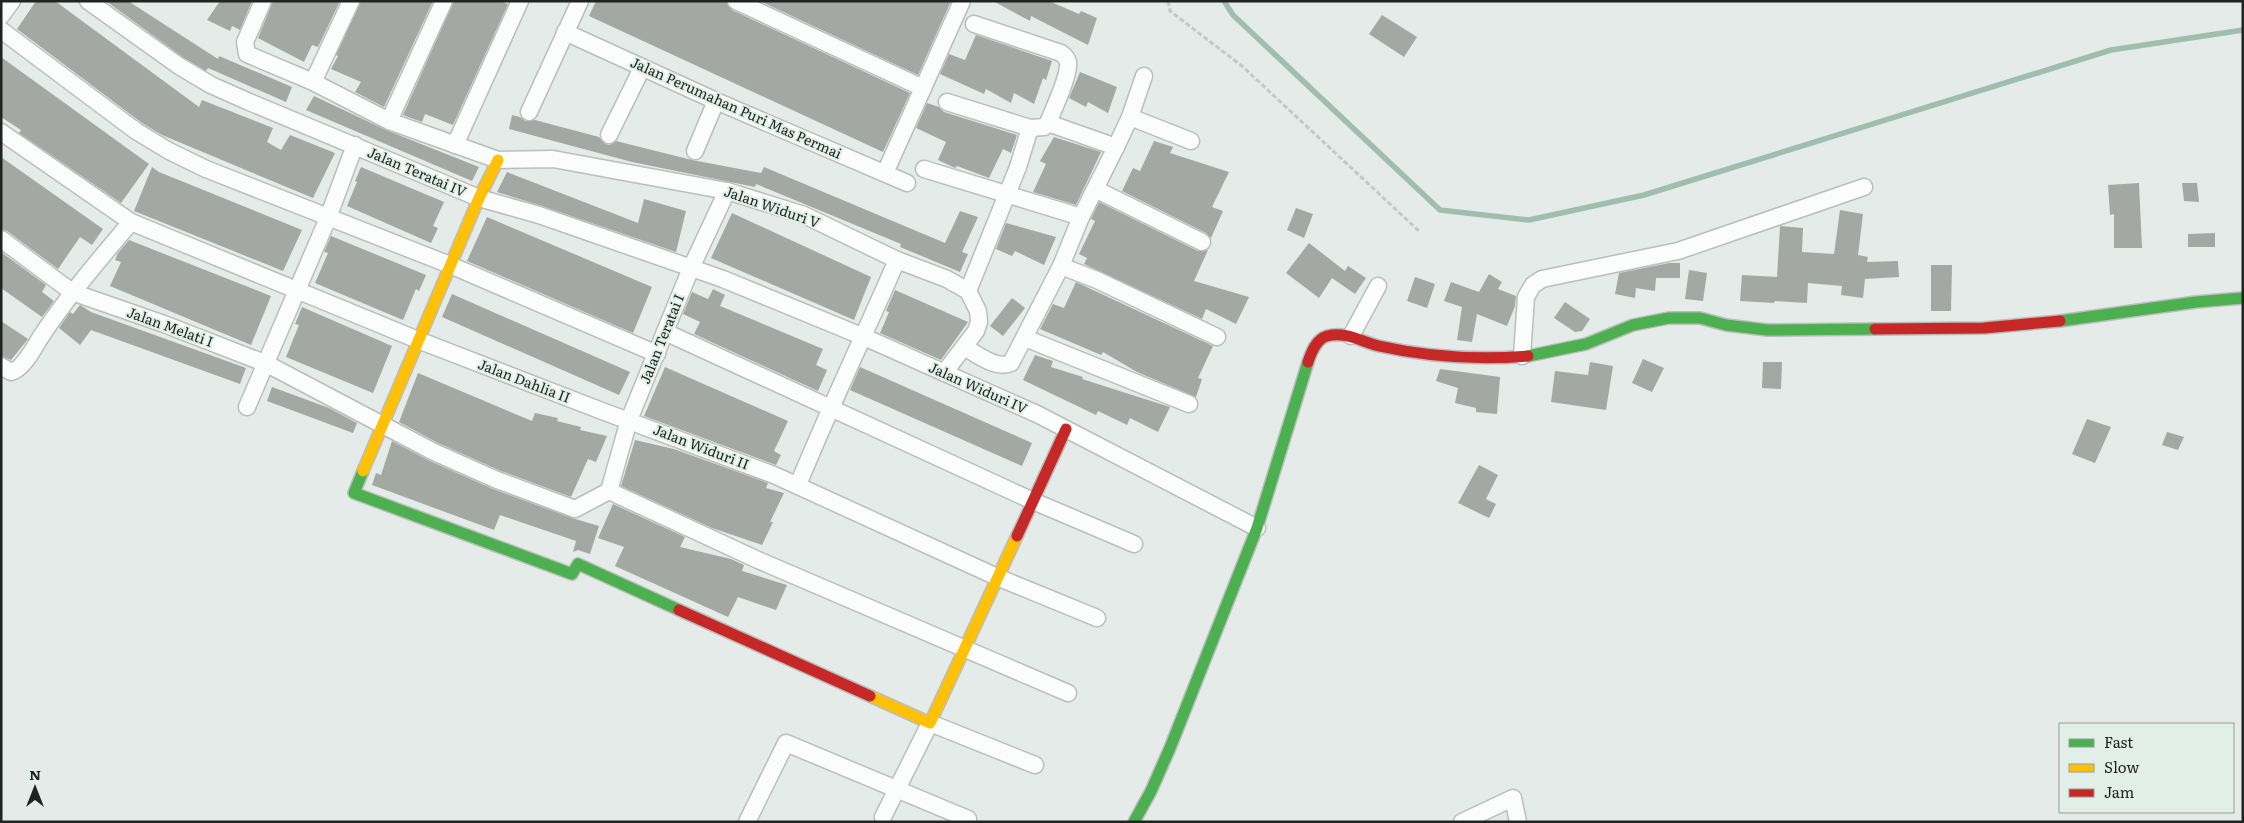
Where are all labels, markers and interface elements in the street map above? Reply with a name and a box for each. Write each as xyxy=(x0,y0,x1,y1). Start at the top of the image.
street label: Jalan Perumahan Puri Mas Permai xyxy=(628,51,846,163)
street label: Jalan Teratai IV xyxy=(365,141,471,201)
street label: Jalan Widuri V xyxy=(722,180,824,232)
street label: Jalan Teratai I xyxy=(634,291,688,387)
street label: Jalan Melati I xyxy=(124,301,216,351)
street label: Jalan Dahlia II xyxy=(475,353,574,407)
street label: Jalan Widuri IV xyxy=(926,356,1031,418)
street label: Jalan Widuri II xyxy=(650,419,752,474)
legend xyxy=(2059,723,2234,813)
text: Fast xyxy=(2104,730,2133,753)
text: Slow xyxy=(2104,755,2139,778)
north arrow xyxy=(10,763,60,813)
text: N xyxy=(29,764,41,784)
text: Jam xyxy=(2104,780,2135,803)

